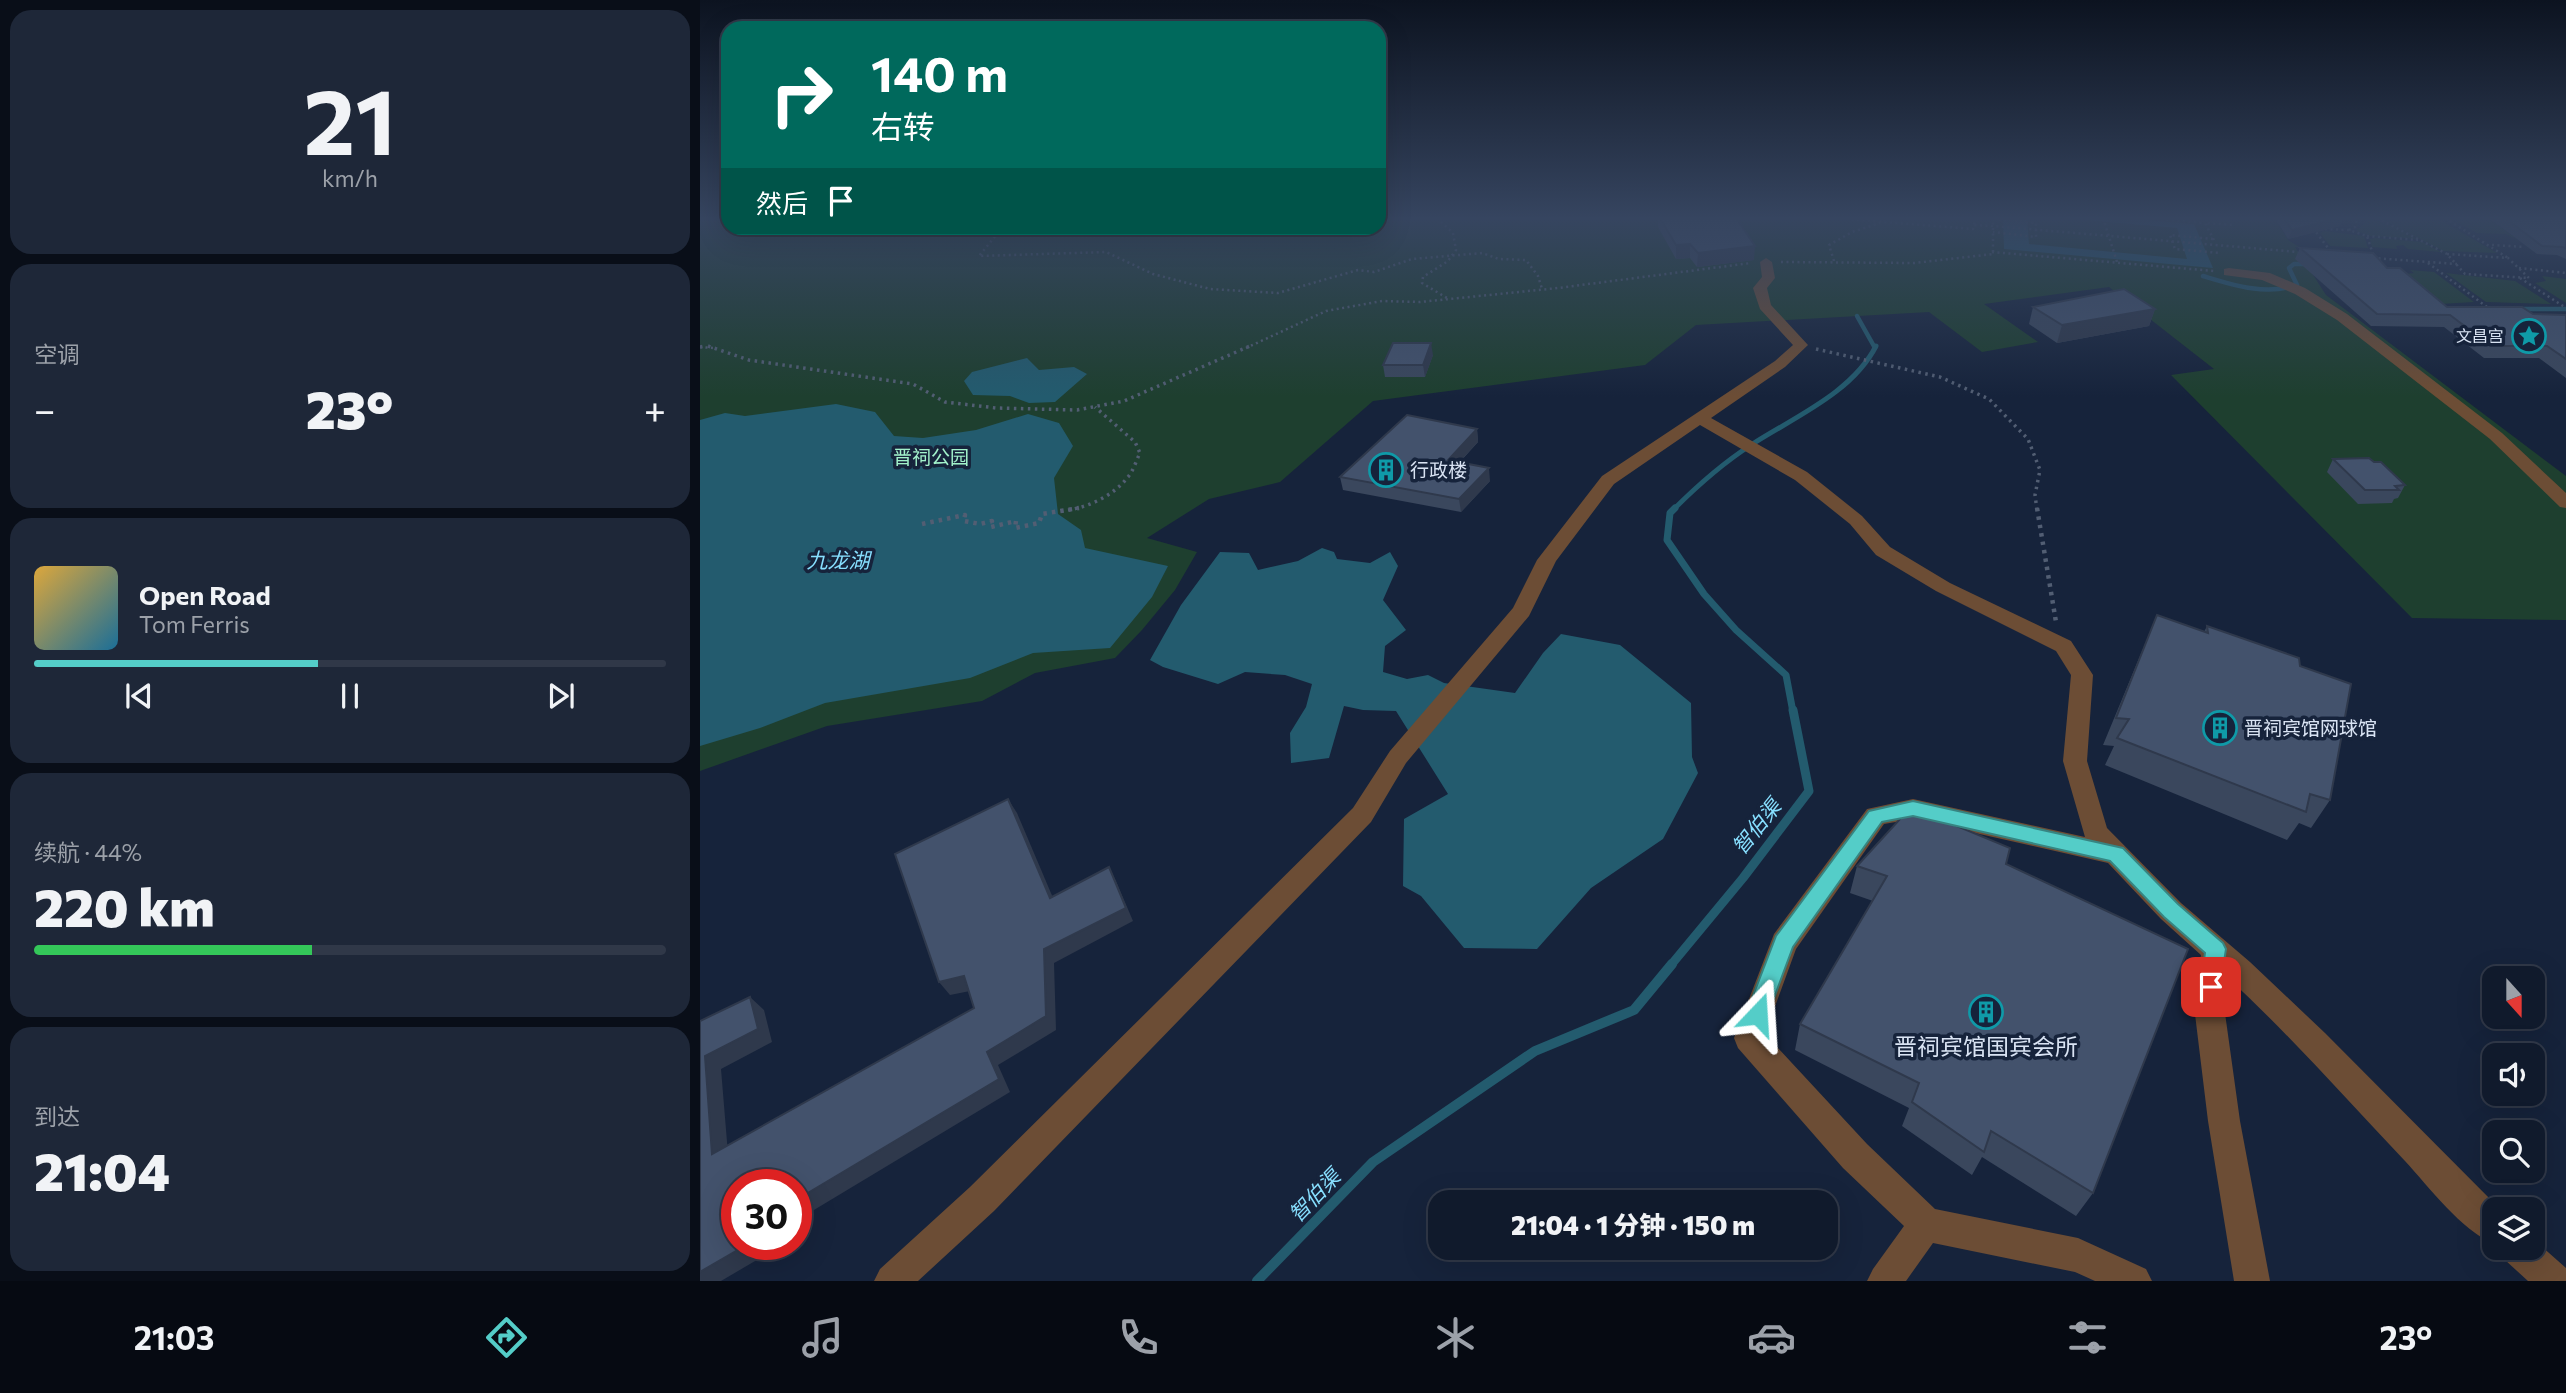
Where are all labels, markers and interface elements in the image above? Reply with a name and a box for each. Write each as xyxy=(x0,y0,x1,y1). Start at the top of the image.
text: 140 m xyxy=(871,42,1008,102)
icon: right xyxy=(756,49,847,140)
text: 21 xyxy=(304,62,396,174)
text: 右转 xyxy=(871,106,935,146)
text: km/h xyxy=(322,164,378,192)
icon: arrive xyxy=(822,182,860,220)
text: 然后 xyxy=(756,187,808,218)
place icon: 文昌宫 xyxy=(2510,317,2548,355)
place label: 文昌宫 xyxy=(2456,326,2504,345)
text: 空调 xyxy=(34,340,80,368)
text: 23° xyxy=(306,376,393,440)
text: − xyxy=(34,385,56,432)
text: + xyxy=(644,385,666,432)
park label: 晋祠公园 xyxy=(893,445,969,468)
building icon: 行政楼 xyxy=(1367,451,1405,489)
place label: 行政楼 xyxy=(1410,458,1467,481)
water label: 九龙湖 xyxy=(807,547,872,572)
text: Open Road xyxy=(139,579,271,610)
text: Tom Ferris xyxy=(139,610,250,638)
icon: previous xyxy=(120,677,158,715)
icon: pause xyxy=(331,677,369,715)
icon: next xyxy=(542,677,580,715)
building icon: 晋祠宾馆网球馆 xyxy=(2201,709,2239,747)
place label: 晋祠宾馆网球馆 xyxy=(2244,716,2377,739)
water label: 智伯渠 xyxy=(1726,791,1787,858)
text: 续航 · 44% xyxy=(34,838,142,866)
text: 220 km xyxy=(34,874,215,938)
pin xyxy=(2181,957,2241,1017)
north arrow xyxy=(2482,966,2544,1029)
map controls xyxy=(2482,966,2545,1260)
icon: arrive xyxy=(2192,968,2230,1006)
position arrow xyxy=(1721,977,1795,1051)
building icon: 晋祠宾馆国宾会所 xyxy=(1967,993,2005,1031)
place label: 晋祠宾馆国宾会所 xyxy=(1894,1032,2078,1060)
button: sound xyxy=(2482,1043,2545,1106)
text: 到达 xyxy=(34,1102,80,1130)
button: search xyxy=(2482,1120,2545,1183)
text: 21:04 xyxy=(34,1138,170,1202)
water label: 智伯渠 xyxy=(1283,1161,1347,1226)
speed limit sign: 30 xyxy=(721,1169,812,1260)
button: layers xyxy=(2482,1197,2545,1260)
text: 21:04 · 1 分钟 · 150 m xyxy=(1511,1209,1755,1240)
icon: directions xyxy=(482,1313,531,1362)
icon: music xyxy=(798,1313,847,1362)
icon: phone xyxy=(1114,1313,1163,1362)
icon: climate xyxy=(1431,1313,1480,1362)
icon: car xyxy=(1747,1313,1796,1362)
icon: filters xyxy=(2063,1313,2112,1362)
text: 21:03 xyxy=(134,1317,215,1357)
text: 23° xyxy=(2379,1317,2432,1357)

